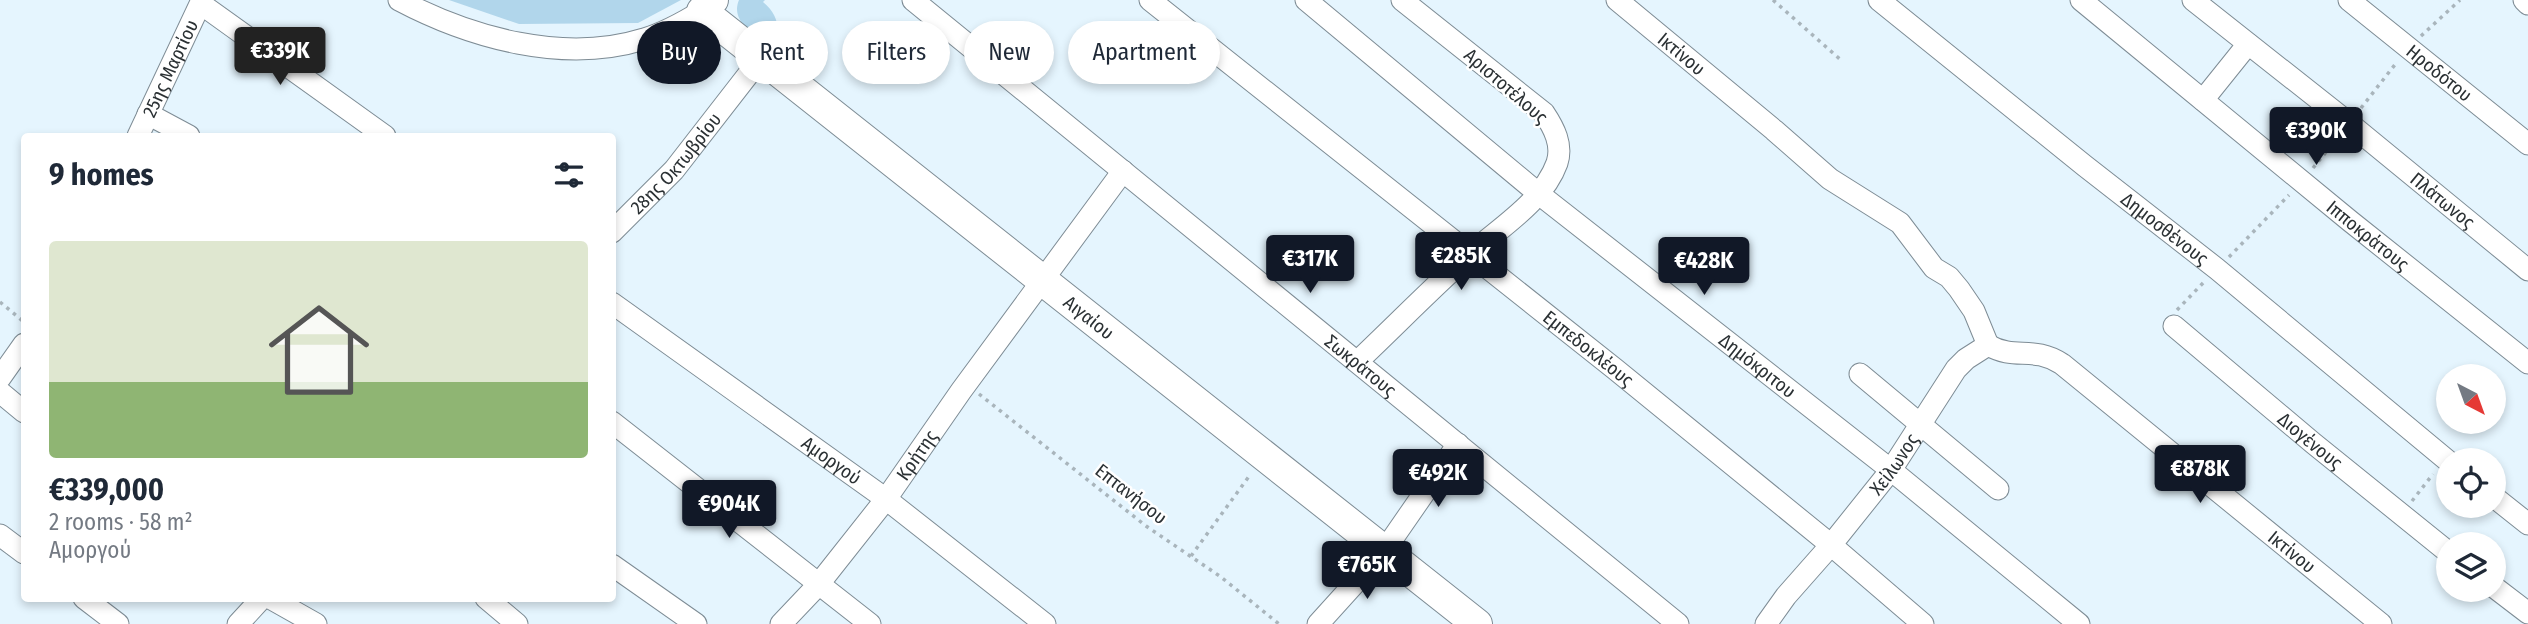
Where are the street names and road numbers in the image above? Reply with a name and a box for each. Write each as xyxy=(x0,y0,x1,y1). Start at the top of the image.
street label: 25ης Μαρτίου xyxy=(137,16,203,121)
street label: Ικτίνου xyxy=(1653,27,1710,80)
street label: Ηροδότου xyxy=(2402,39,2477,106)
street label: Αριστοτέλους xyxy=(1460,43,1552,129)
street label: 28ης Οκτωβρίου xyxy=(625,108,726,219)
street label: Πλάτωνος xyxy=(2406,167,2480,233)
street label: Δημοσθένους xyxy=(2117,187,2213,270)
street label: Ιπποκράτους xyxy=(2322,195,2414,275)
street label: Αιγαίου xyxy=(1059,290,1119,344)
street label: Εμπεδοκλέους xyxy=(1539,305,1639,391)
street label: Δημόκριτου xyxy=(1715,328,1801,403)
street label: Σωκράτους xyxy=(1321,329,1401,401)
street label: Διογένους xyxy=(2273,407,2347,474)
street label: Κρήτης xyxy=(891,425,942,484)
street label: Χείλωνος xyxy=(1864,429,1923,499)
street label: Αμοργού xyxy=(797,431,866,489)
street label: Επτανήσου xyxy=(1091,459,1171,529)
street label: Ικτίνου xyxy=(2264,525,2320,578)

